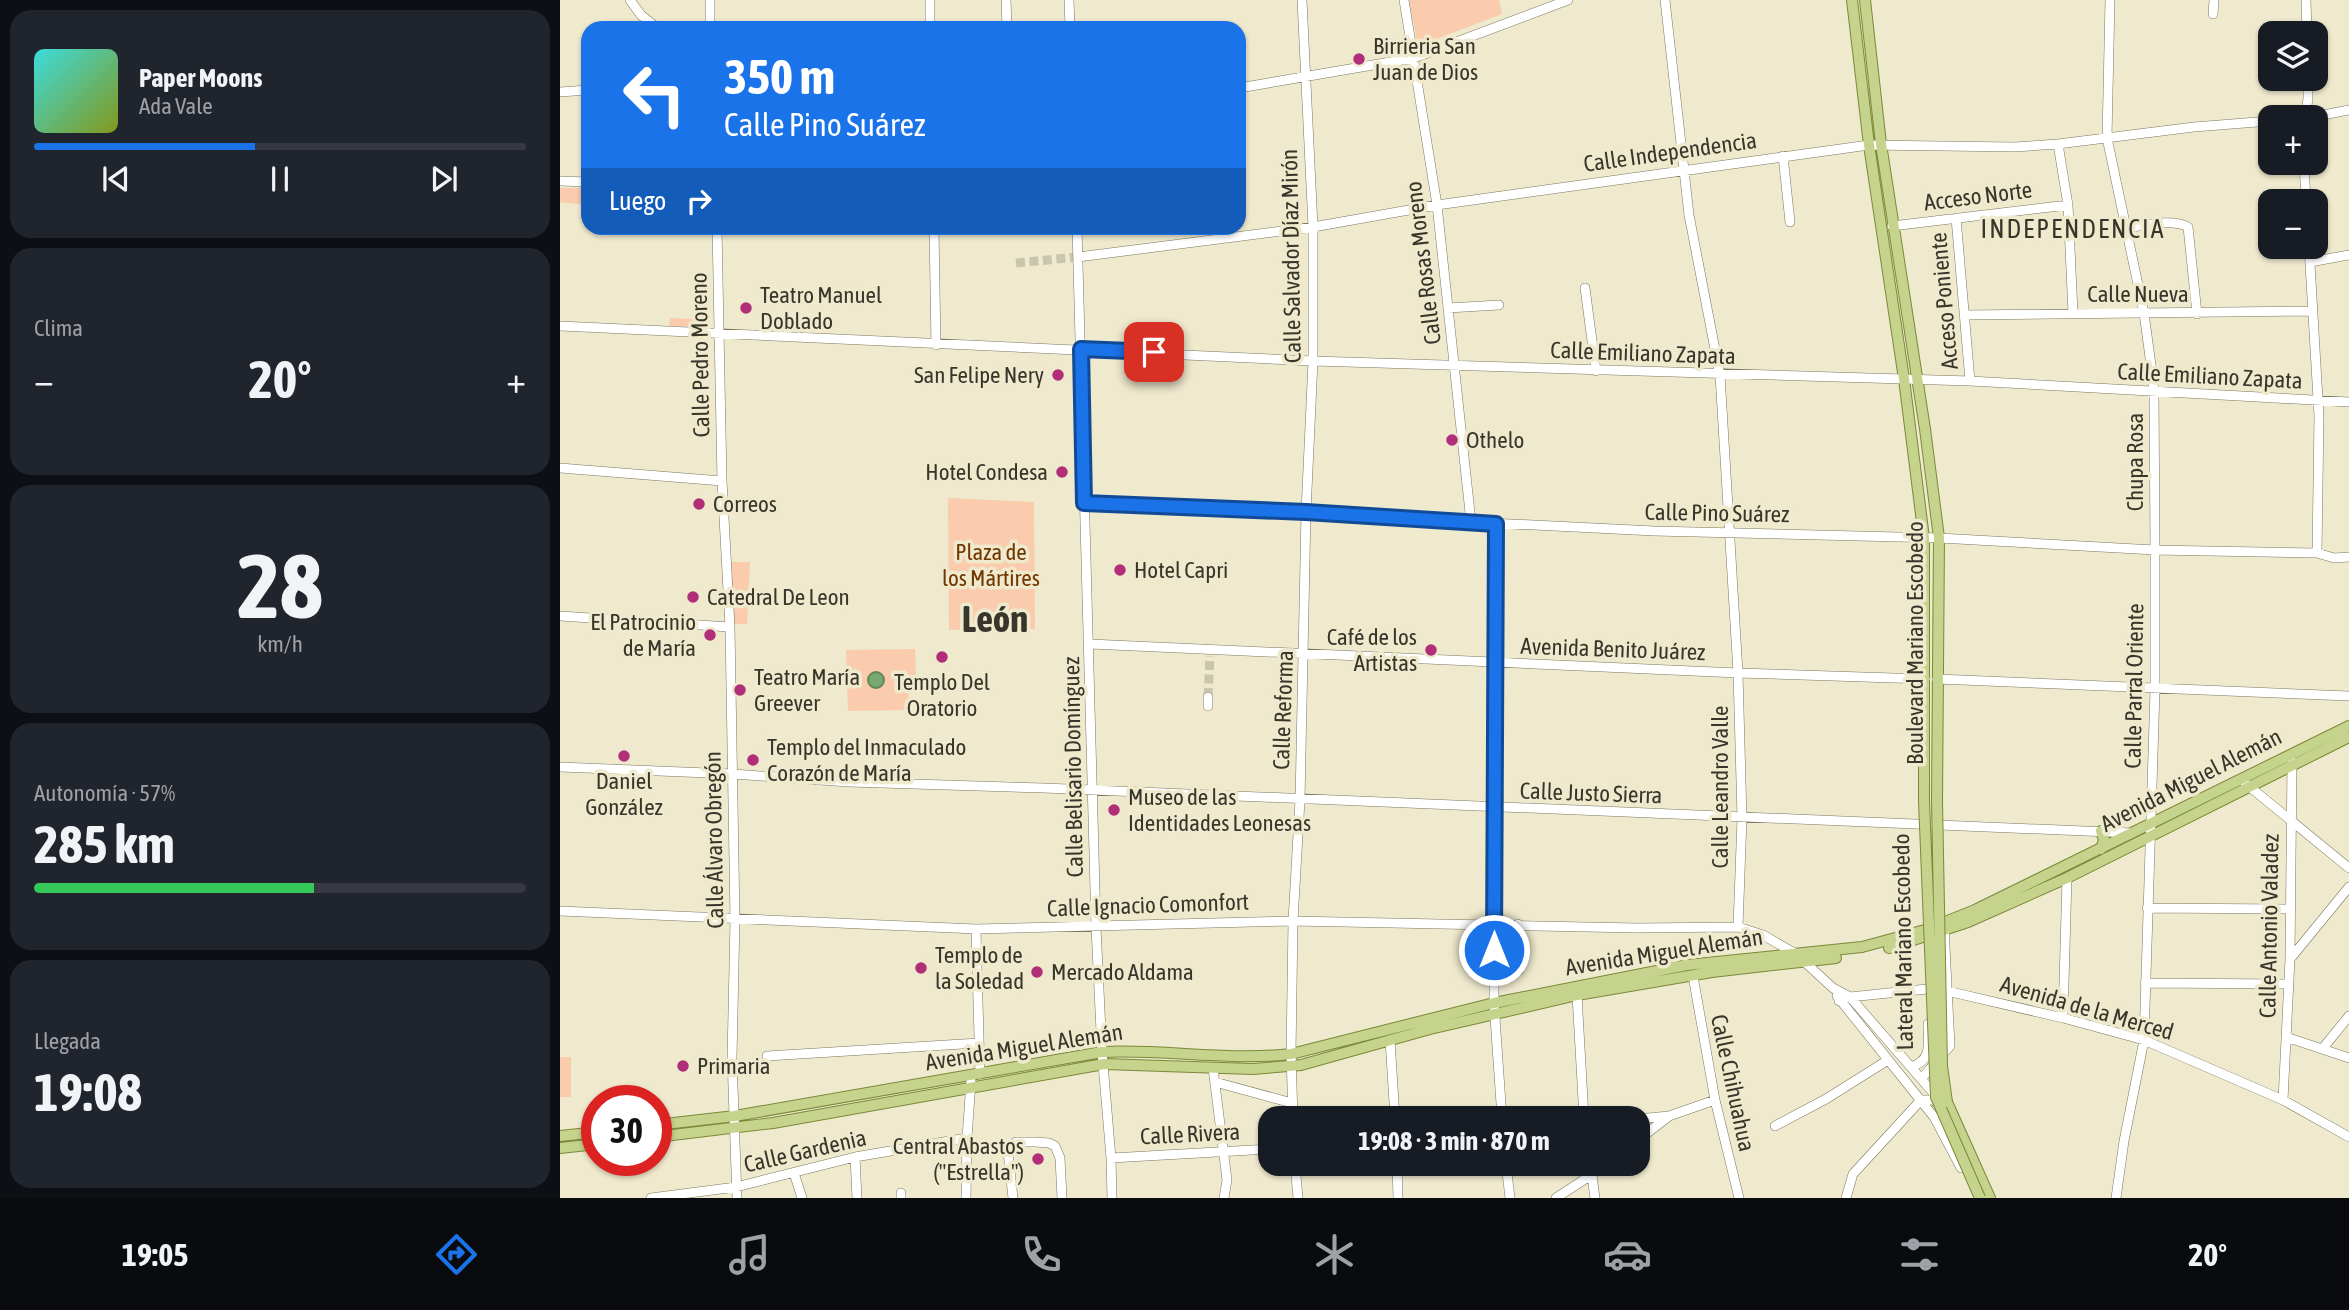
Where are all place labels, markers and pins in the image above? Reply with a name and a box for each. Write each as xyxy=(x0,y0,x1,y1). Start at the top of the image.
place label: Birrieria San Juan de Dios xyxy=(1373,33,1478,85)
marker: Birrieria San Juan de Dios xyxy=(1351,51,1367,67)
place label: Teatro Manuel Doblado xyxy=(760,282,882,334)
marker: Teatro Manuel Doblado xyxy=(738,300,754,316)
pin xyxy=(1124,322,1184,382)
place label: San Felipe Nery xyxy=(914,362,1044,388)
marker: San Felipe Nery xyxy=(1050,367,1066,383)
place label: Othelo xyxy=(1466,427,1524,453)
marker: Othelo xyxy=(1444,432,1460,448)
place label: Hotel Condesa xyxy=(925,459,1048,485)
marker: Hotel Condesa xyxy=(1054,464,1070,480)
place label: Correos xyxy=(713,491,777,517)
marker: Correos xyxy=(691,496,707,512)
place label: Hotel Capri xyxy=(1134,557,1228,583)
marker: Hotel Capri xyxy=(1112,562,1128,578)
place label: Catedral De Leon xyxy=(707,584,850,610)
marker: Catedral De Leon xyxy=(685,589,701,605)
place label: El Patrocinio de María xyxy=(590,609,696,661)
place label: Café de los Artistas xyxy=(1327,624,1417,676)
marker: El Patrocinio de María xyxy=(702,627,718,643)
marker: Café de los Artistas xyxy=(1423,642,1439,658)
marker: Templo Del Oratorio xyxy=(934,649,950,665)
place label: Teatro María Greever xyxy=(754,664,860,716)
place label: Templo Del Oratorio xyxy=(894,669,990,721)
marker: Teatro María Greever xyxy=(732,682,748,698)
place label: Templo del Inmaculado Corazón de María xyxy=(767,734,966,786)
marker: Daniel González xyxy=(616,748,632,764)
marker: Templo del Inmaculado Corazón de María xyxy=(745,752,761,768)
place label: Daniel González xyxy=(585,768,663,820)
place label: Museo de las Identidades Leonesas xyxy=(1128,784,1311,836)
marker: Museo de las Identidades Leonesas xyxy=(1106,802,1122,818)
place label: Templo de la Soledad xyxy=(935,942,1024,994)
place label: Mercado Aldama xyxy=(1051,959,1194,985)
marker: Templo de la Soledad xyxy=(913,960,929,976)
marker: Mercado Aldama xyxy=(1029,964,1045,980)
place label: Primaria xyxy=(697,1053,770,1079)
marker: Primaria xyxy=(675,1058,691,1074)
place label: Central Abastos ("Estrella") xyxy=(893,1133,1024,1185)
marker: Central Abastos ("Estrella") xyxy=(1030,1151,1046,1167)

